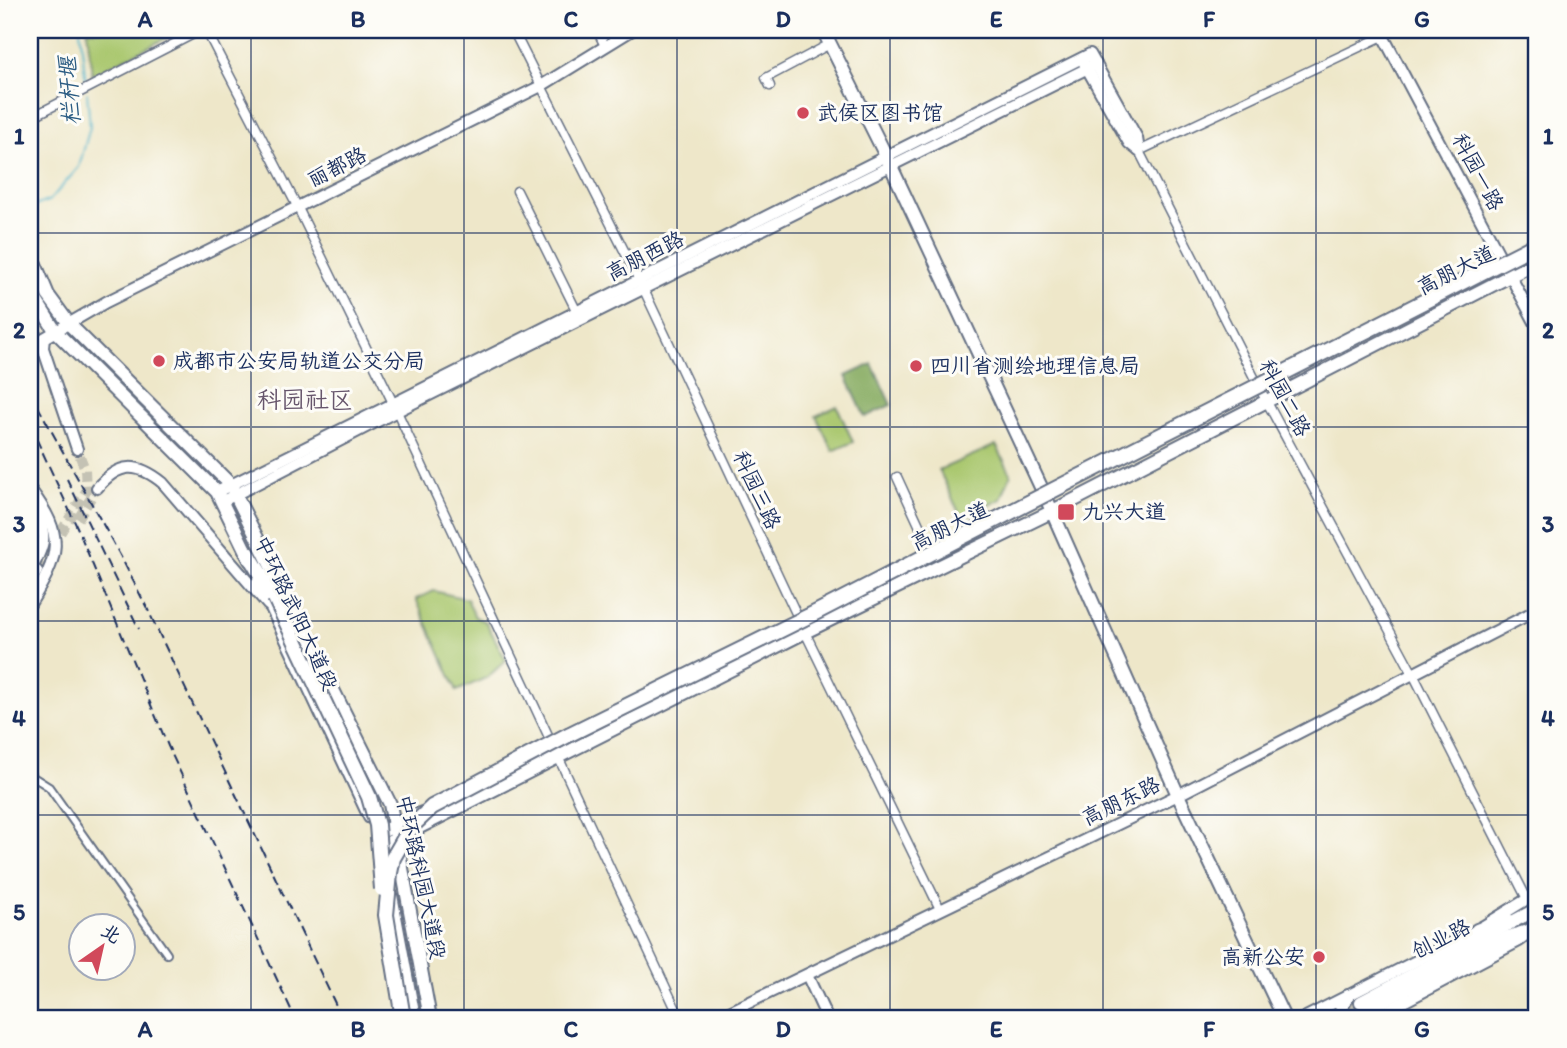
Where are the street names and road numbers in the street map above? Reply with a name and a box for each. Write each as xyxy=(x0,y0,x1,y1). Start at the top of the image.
street label: 科园一路 xyxy=(1448,129,1509,215)
street label: 丽都路 xyxy=(303,141,371,192)
street label: 高朋西路 xyxy=(602,225,688,286)
street label: 高朋大道 xyxy=(1413,239,1499,300)
street label: 科园二路 xyxy=(1255,355,1316,441)
street label: 科园三路 xyxy=(728,446,787,533)
street label: 高朋大道 xyxy=(907,496,993,555)
street label: 中环路武阳大道段 xyxy=(250,531,343,694)
street label: 高朋东路 xyxy=(1078,771,1164,830)
street label: 中环路科园大道段 xyxy=(392,792,451,962)
street label: 创业路 xyxy=(1407,913,1475,964)

